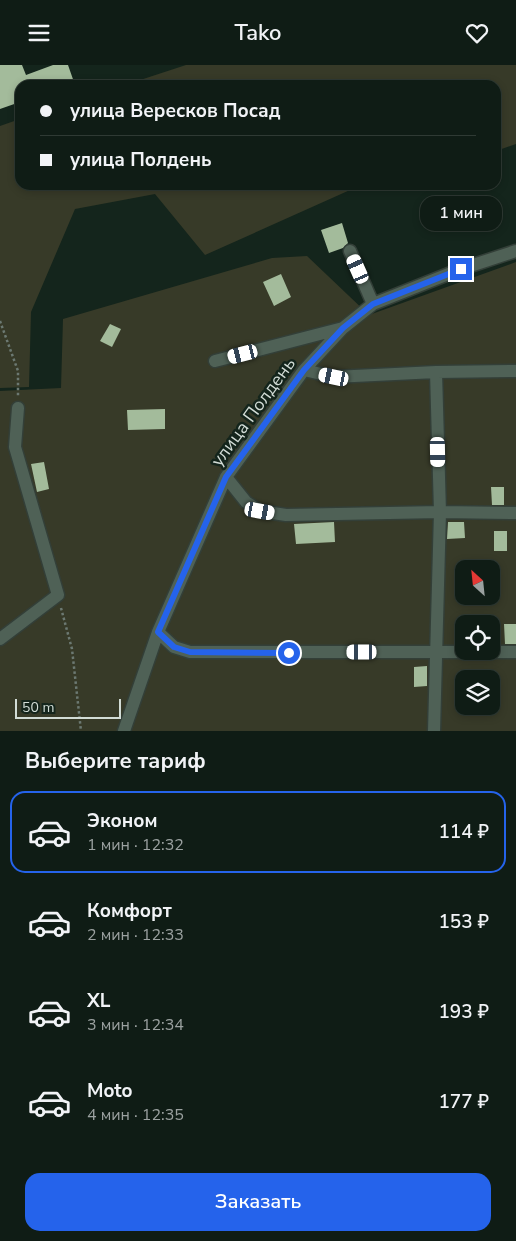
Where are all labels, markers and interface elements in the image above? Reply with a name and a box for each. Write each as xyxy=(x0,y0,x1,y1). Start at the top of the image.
text: Tako xyxy=(234,18,282,48)
icon: menu xyxy=(25,19,53,47)
icon: heart xyxy=(463,19,491,47)
text: улица Вересков Посад xyxy=(70,98,280,124)
text: улица Полдень xyxy=(70,147,211,173)
callout: 1 мин xyxy=(420,197,502,231)
text: 1 мин xyxy=(439,202,483,224)
car xyxy=(345,252,370,286)
route end xyxy=(450,258,472,280)
car xyxy=(226,343,259,365)
street label: улица Полдень xyxy=(205,353,301,471)
car xyxy=(317,367,350,387)
car xyxy=(430,437,445,467)
car xyxy=(243,501,276,521)
north arrow xyxy=(455,560,500,605)
map controls xyxy=(455,560,500,715)
button: locate xyxy=(455,615,500,660)
route start xyxy=(278,642,300,664)
car xyxy=(347,645,377,660)
button: layers xyxy=(455,670,500,715)
scale bar xyxy=(15,696,121,719)
text: 50 m xyxy=(22,698,54,717)
text: Выберите тариф xyxy=(25,746,206,776)
text: Эконом xyxy=(87,808,158,834)
icon: car xyxy=(27,810,72,855)
text: 114 ₽ xyxy=(438,819,489,845)
text: 1 мин · 12:32 xyxy=(87,834,184,856)
text: Комфорт xyxy=(87,898,172,924)
icon: car xyxy=(27,900,72,945)
text: 153 ₽ xyxy=(438,909,489,935)
text: 2 мин · 12:33 xyxy=(87,924,184,946)
text: XL xyxy=(87,988,110,1014)
icon: car xyxy=(27,990,72,1035)
text: 193 ₽ xyxy=(438,999,489,1025)
text: 3 мин · 12:34 xyxy=(87,1014,184,1036)
text: Moto xyxy=(87,1078,133,1104)
icon: car xyxy=(27,1080,72,1125)
text: 177 ₽ xyxy=(438,1089,489,1115)
text: 4 мин · 12:35 xyxy=(87,1104,184,1126)
button: Заказать xyxy=(25,1173,491,1231)

